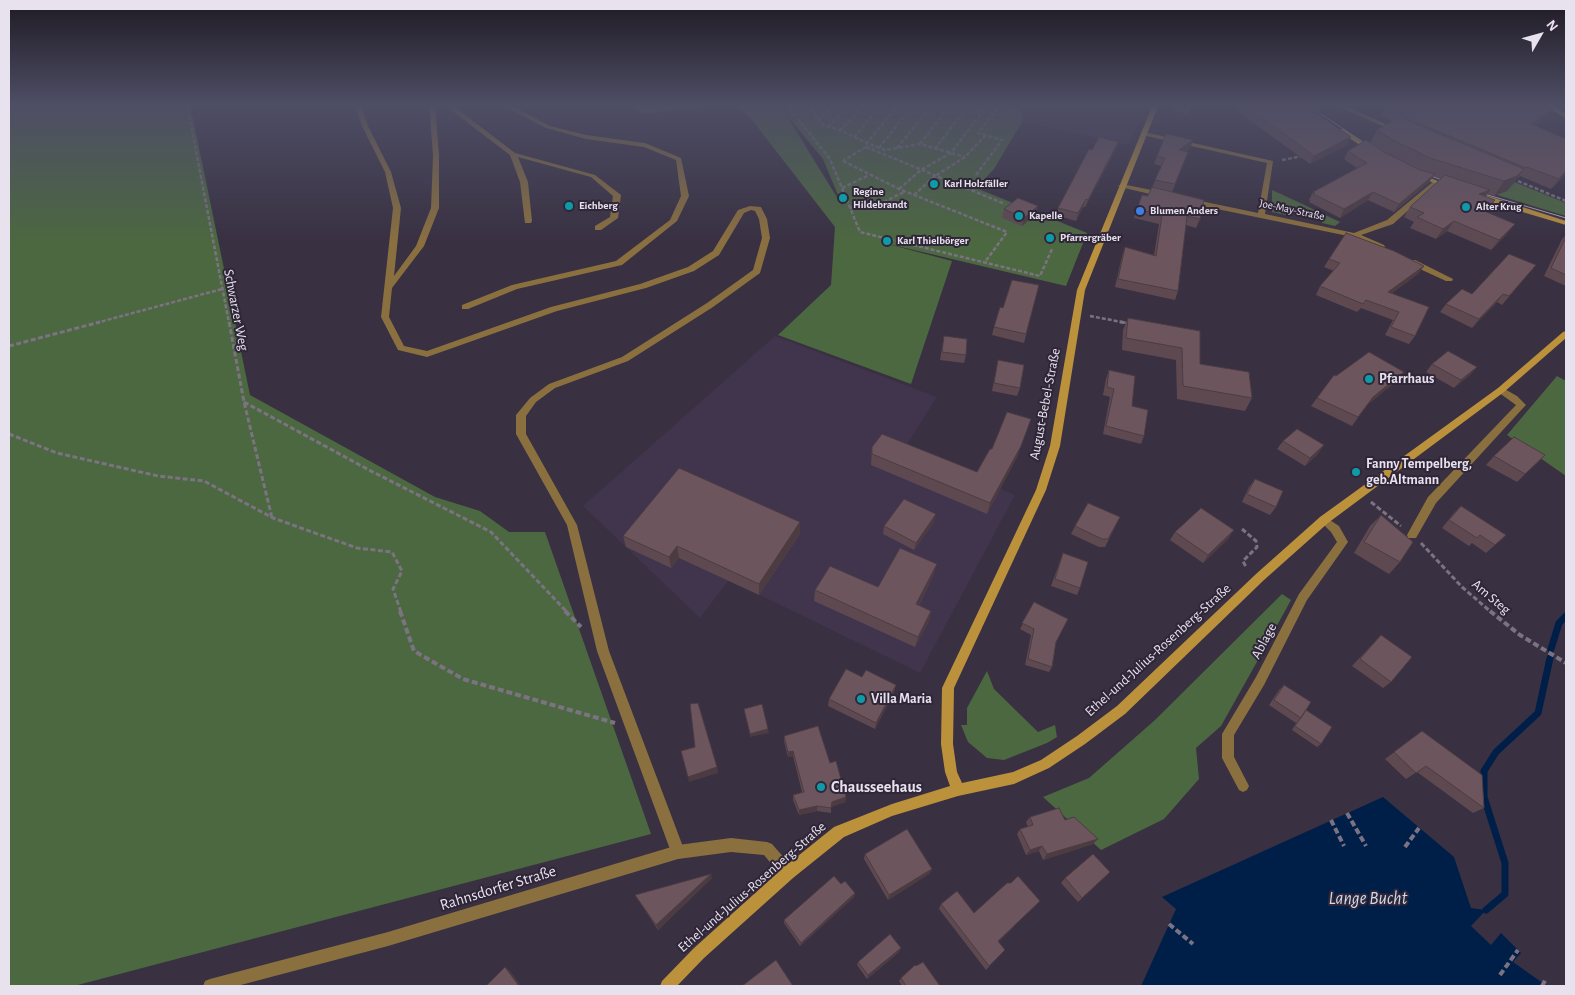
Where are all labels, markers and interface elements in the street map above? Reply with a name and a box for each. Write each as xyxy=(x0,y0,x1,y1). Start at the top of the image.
north arrow xyxy=(1515,10,1565,60)
text: N xyxy=(1543,18,1560,34)
place label: Karl Holzfäller xyxy=(944,177,1008,191)
marker: Karl Holzfäller xyxy=(928,178,940,190)
place label: Regine Hildebrandt xyxy=(853,185,907,211)
marker: Regine Hildebrandt xyxy=(837,192,849,204)
street label: Joe-May-Straße xyxy=(1258,197,1326,223)
place label: Eichberg xyxy=(579,199,618,213)
marker: Eichberg xyxy=(563,200,575,212)
place label: Alter Krug xyxy=(1476,200,1521,214)
marker: Alter Krug xyxy=(1460,201,1472,213)
place label: Blumen Anders xyxy=(1150,204,1218,218)
marker: Blumen Anders xyxy=(1134,205,1146,217)
place label: Kapelle xyxy=(1029,209,1062,223)
marker: Kapelle xyxy=(1013,210,1025,222)
place label: Pfarrergräber xyxy=(1060,231,1121,245)
marker: Pfarrergräber xyxy=(1044,232,1056,244)
place label: Karl Thielbörger xyxy=(897,234,969,248)
marker: Karl Thielbörger xyxy=(881,235,893,247)
street label: Schwarzer Weg xyxy=(220,268,252,352)
street label: August-Bebel-Straße xyxy=(1026,347,1064,461)
place label: Pfarrhaus xyxy=(1379,371,1434,387)
marker: Pfarrhaus xyxy=(1363,373,1375,385)
place label: Fanny Tempelberg, geb.Altmann xyxy=(1366,456,1472,488)
marker: Fanny Tempelberg, geb.Altmann xyxy=(1350,466,1362,478)
street label: Am Steg xyxy=(1468,576,1514,618)
street label: Ethel-und-Julius-Rosenberg-Straße xyxy=(1082,580,1234,720)
street label: Ablage xyxy=(1248,620,1280,662)
place label: Villa Maria xyxy=(871,691,932,707)
marker: Villa Maria xyxy=(855,693,867,705)
place label: Chausseehaus xyxy=(831,777,922,797)
marker: Chausseehaus xyxy=(815,781,827,793)
street label: Ethel-und-Julius-Rosenberg-Straße xyxy=(675,818,829,956)
street label: Rahnsdorfer Straße xyxy=(438,861,558,915)
water label: Lange Bucht xyxy=(1329,888,1407,910)

